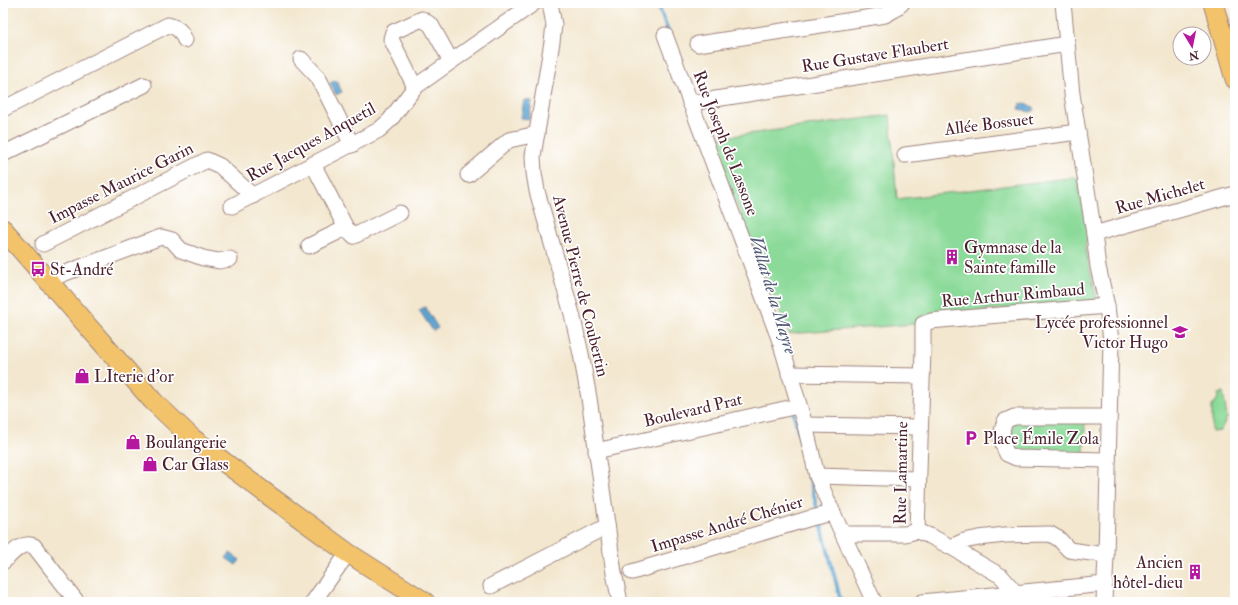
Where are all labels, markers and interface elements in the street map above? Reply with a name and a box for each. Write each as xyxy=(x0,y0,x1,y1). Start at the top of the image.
north arrow xyxy=(1172,26,1212,66)
street label: Rue Gustave Flaubert xyxy=(800,33,950,77)
text: N xyxy=(1187,48,1201,63)
street label: Rue Joseph de Lassone xyxy=(688,67,763,219)
street label: Rue Jacques Anquetil xyxy=(243,97,380,187)
street label: Allée Bossuet xyxy=(942,108,1035,140)
street label: Impasse Maurice Garin xyxy=(45,137,197,229)
street label: Rue Michelet xyxy=(1113,173,1208,219)
street label: Avenue Pierre de Coubertin xyxy=(548,192,614,379)
water label: Vallat de la Mayre xyxy=(744,233,802,358)
place label: Gymnase de la Sainte famille xyxy=(964,237,1063,278)
building icon: Gymnase de la Sainte famille xyxy=(943,248,961,266)
place label: St-André xyxy=(50,259,114,280)
bus stop icon: St-André xyxy=(29,260,47,278)
street label: Rue Arthur Rimbaud xyxy=(940,278,1086,312)
place label: Lycée professionnel Victor Hugo xyxy=(1035,312,1169,353)
school or university icon: Lycée professionnel Victor Hugo xyxy=(1171,323,1189,341)
place label: LIterie d'or xyxy=(94,366,174,387)
shop icon: LIterie d'or xyxy=(73,367,91,385)
street label: Boulevard Prat xyxy=(642,388,745,432)
street label: Rue Lamartine xyxy=(890,421,912,525)
place label: Place Émile Zola xyxy=(983,427,1100,449)
parking icon: Place Émile Zola xyxy=(962,429,980,447)
place label: Boulangerie xyxy=(145,432,227,453)
shop icon: Boulangerie xyxy=(124,433,142,451)
place label: Car Glass xyxy=(162,454,229,475)
shop icon: Car Glass xyxy=(141,455,159,473)
street label: Impasse André Chénier xyxy=(648,491,806,558)
place label: Ancien hôtel-dieu xyxy=(1113,552,1183,593)
building icon: Ancien hôtel-dieu xyxy=(1186,563,1204,581)

